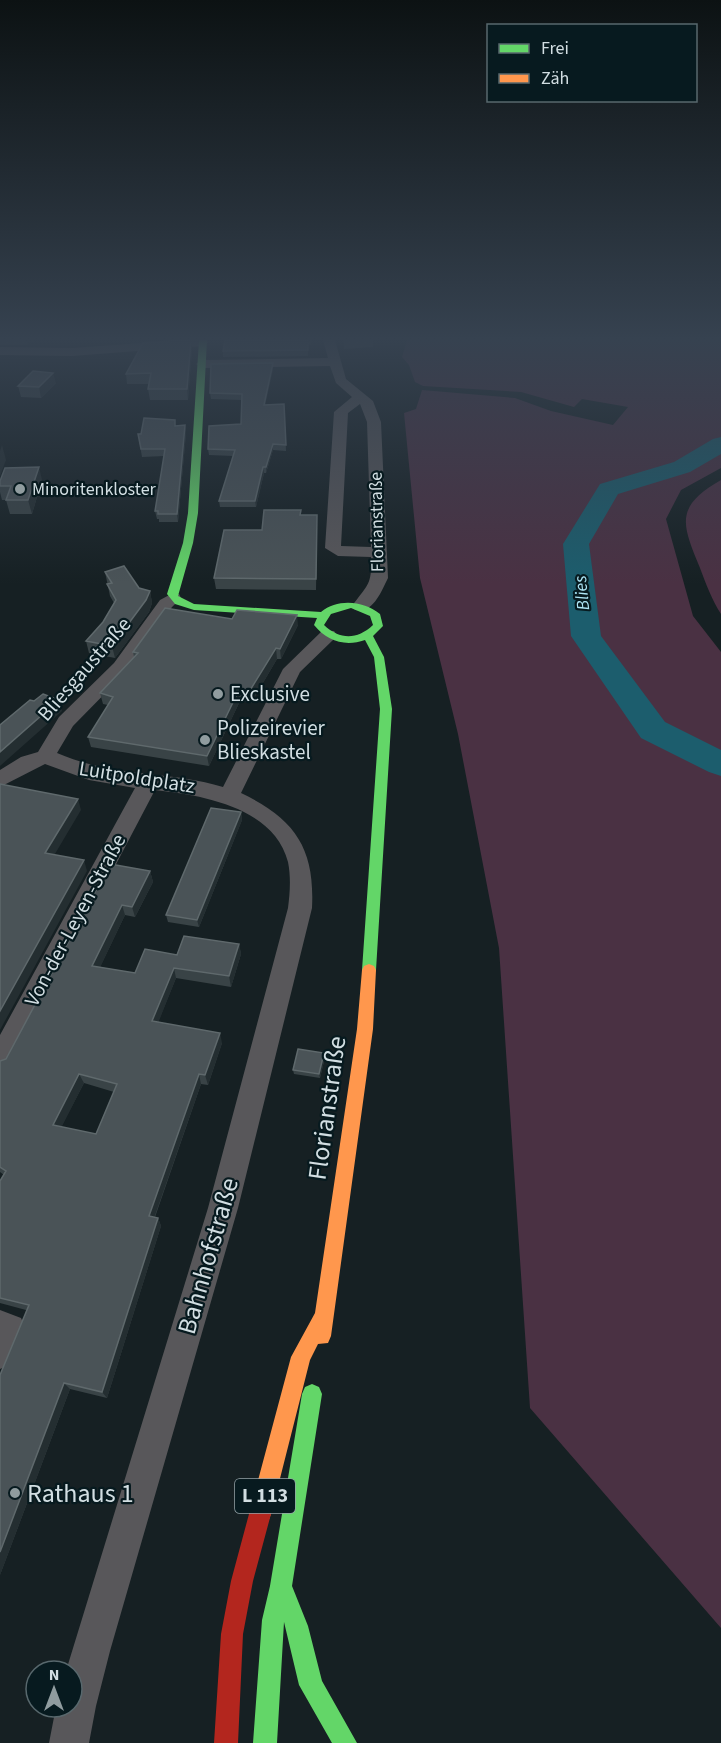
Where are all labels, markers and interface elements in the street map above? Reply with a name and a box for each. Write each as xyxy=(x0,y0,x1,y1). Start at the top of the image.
legend xyxy=(487,24,697,102)
text: Frei xyxy=(541,36,569,61)
text: Zäh xyxy=(541,66,569,91)
street label: Florianstraße xyxy=(364,472,390,572)
place label: Minoritenkloster xyxy=(32,477,157,502)
marker: Minoritenkloster xyxy=(13,482,27,496)
water label: Blies xyxy=(568,574,596,612)
street label: Bliesgaustraße xyxy=(30,610,138,728)
place label: Exclusive xyxy=(230,679,310,709)
marker: Exclusive xyxy=(211,687,225,701)
place label: Polizeirevier Blieskastel xyxy=(217,713,326,767)
marker: Polizeirevier Blieskastel xyxy=(198,733,212,747)
street label: Luitpoldplatz xyxy=(77,753,197,801)
street label: Von-der-Leyen-Straße xyxy=(17,829,133,1011)
street label: Florianstraße xyxy=(299,1034,355,1182)
street label: Bahnhofstraße xyxy=(168,1174,248,1338)
place label: Rathaus 1 xyxy=(27,1475,134,1512)
road number: L 113 xyxy=(235,1479,295,1513)
marker: Rathaus 1 xyxy=(8,1486,22,1500)
north arrow xyxy=(24,1659,84,1719)
text: N xyxy=(49,1664,59,1686)

